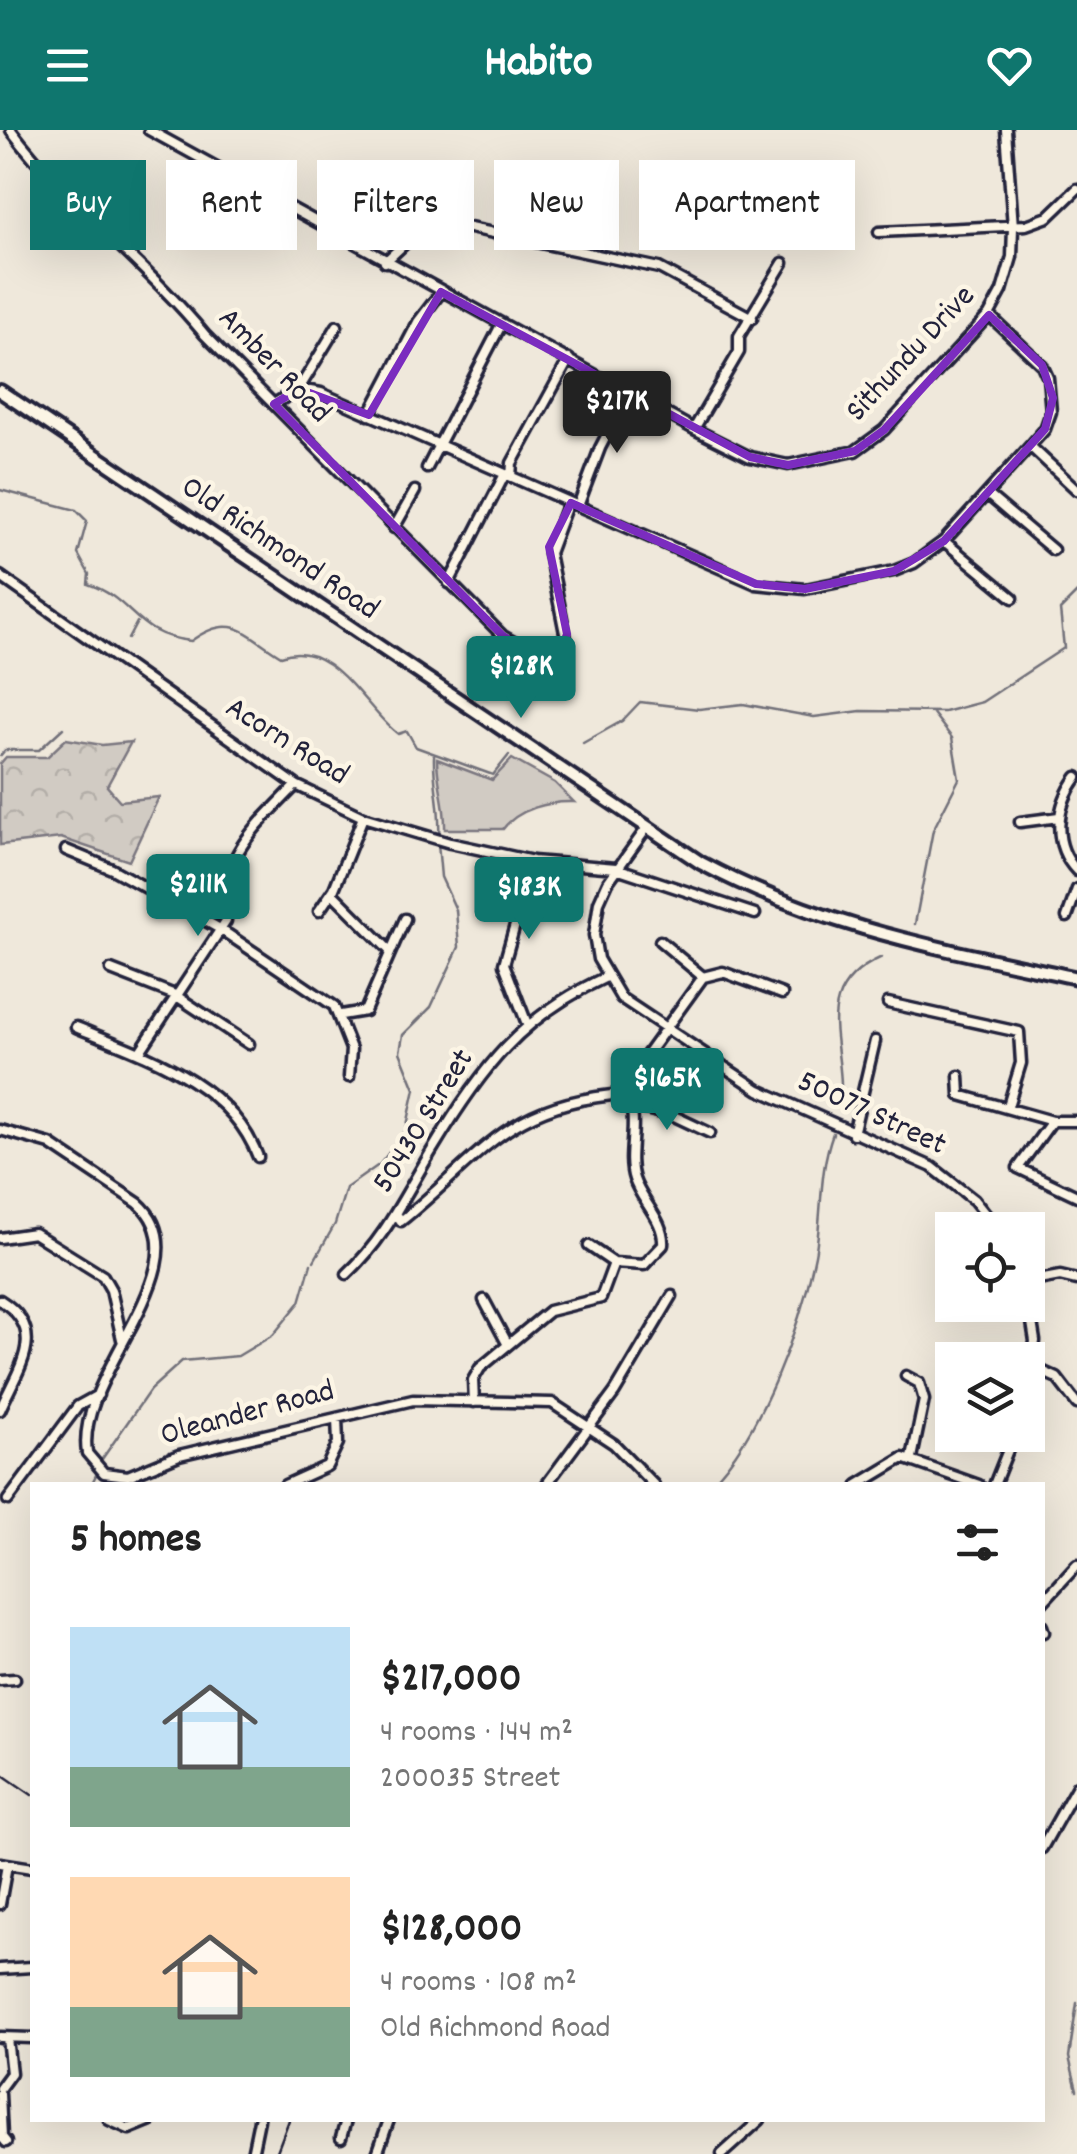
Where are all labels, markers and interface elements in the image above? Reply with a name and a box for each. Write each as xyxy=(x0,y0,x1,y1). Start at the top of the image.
text: Habito xyxy=(484,33,593,97)
icon: menu xyxy=(40,38,95,93)
icon: heart xyxy=(982,38,1037,93)
chip: Buy xyxy=(30,160,146,250)
chip: Rent xyxy=(166,160,297,250)
chip: Filters xyxy=(317,160,474,250)
chip: New xyxy=(494,160,619,250)
chip: Apartment xyxy=(639,160,855,250)
street label: Sithundu Drive xyxy=(836,276,988,434)
street label: Amber Road xyxy=(206,298,340,436)
pin: $217K xyxy=(547,371,687,456)
text: $217K xyxy=(585,380,649,426)
street label: Old Richmond Road xyxy=(171,466,387,634)
pin: $128K xyxy=(451,636,591,721)
text: $128K xyxy=(489,645,553,691)
street label: Acorn Road xyxy=(215,687,357,799)
pin: $211K xyxy=(128,854,268,939)
pin: $183K xyxy=(459,857,599,942)
text: $211K xyxy=(168,863,228,909)
text: $183K xyxy=(496,866,562,912)
street label: 50430 Street xyxy=(362,1041,488,1203)
pin: $165K xyxy=(597,1048,737,1133)
text: $165K xyxy=(633,1057,701,1103)
street label: 50077 Street xyxy=(789,1060,953,1170)
map controls xyxy=(935,1212,1045,1452)
button: locate xyxy=(935,1212,1045,1322)
button: layers xyxy=(935,1342,1045,1452)
street label: Oleander Road xyxy=(156,1370,340,1460)
text: 5 homes xyxy=(70,1512,202,1572)
icon: filters xyxy=(950,1515,1005,1570)
text: $217,000 xyxy=(380,1651,522,1711)
icon: home xyxy=(150,1667,270,1787)
text: 4 rooms · 144 m² xyxy=(380,1711,573,1757)
text: 200035 Street xyxy=(380,1757,560,1803)
text: $128,000 xyxy=(380,1901,522,1961)
icon: home xyxy=(150,1917,270,2037)
text: 4 rooms · 108 m² xyxy=(380,1961,577,2007)
text: Old Richmond Road xyxy=(380,2007,610,2053)

